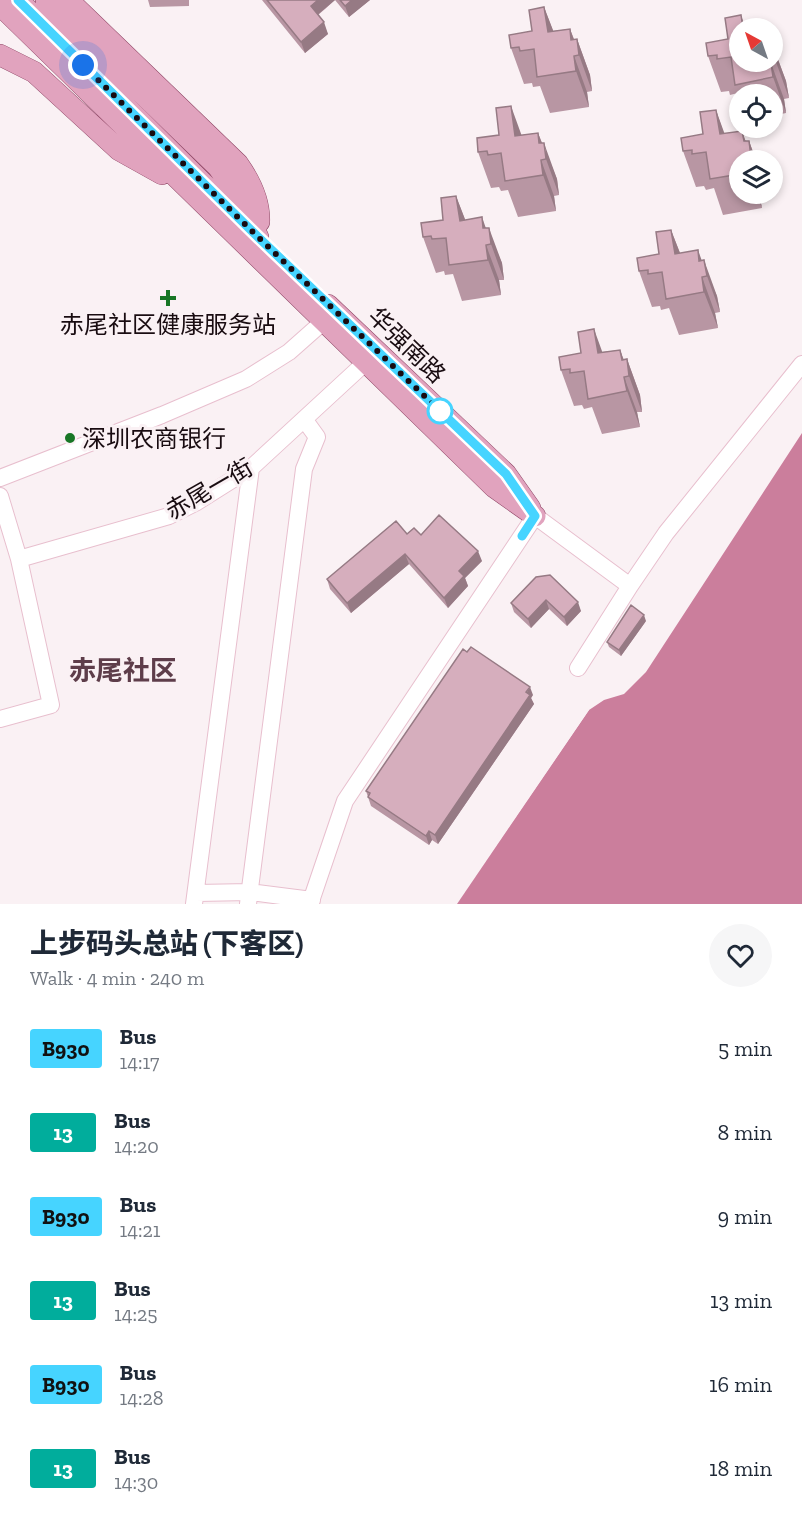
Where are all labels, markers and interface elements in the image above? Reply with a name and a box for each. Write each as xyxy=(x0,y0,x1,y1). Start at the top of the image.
north arrow xyxy=(729,18,783,72)
map controls xyxy=(729,18,783,204)
your location xyxy=(68,50,98,80)
button: locate xyxy=(729,84,783,138)
button: layers xyxy=(729,150,783,204)
marker: 赤尾社区健康服务站 xyxy=(159,289,177,307)
street label: 华强南路 xyxy=(362,301,452,389)
place label: 赤尾社区健康服务站 xyxy=(60,310,276,339)
unlabelled marker xyxy=(427,398,453,424)
place label: 深圳农商银行 xyxy=(82,424,226,453)
marker: 深圳农商银行 xyxy=(63,431,77,445)
street label: 赤尾一街 xyxy=(160,452,258,526)
district label: 赤尾社区 xyxy=(69,655,177,687)
button: heart xyxy=(709,924,772,987)
text: 上步码头总站 (下客区) xyxy=(30,927,303,960)
text: Walk · 4 min · 240 m xyxy=(30,966,204,990)
text: Bus xyxy=(120,1023,156,1050)
text: 5 min xyxy=(718,1035,772,1062)
text: B930 xyxy=(42,1036,90,1061)
text: 14:17 xyxy=(120,1050,159,1074)
text: Bus xyxy=(114,1107,151,1134)
text: 8 min xyxy=(717,1119,772,1146)
text: 13 xyxy=(53,1120,73,1145)
text: 14:20 xyxy=(114,1134,159,1158)
text: Bus xyxy=(120,1191,156,1218)
text: 9 min xyxy=(718,1203,772,1230)
text: B930 xyxy=(42,1204,90,1229)
text: 14:21 xyxy=(120,1218,161,1242)
text: Bus xyxy=(114,1275,151,1302)
text: 13 min xyxy=(710,1287,772,1314)
text: 13 xyxy=(53,1288,73,1313)
text: 14:25 xyxy=(114,1302,158,1326)
text: Bus xyxy=(120,1359,156,1386)
text: 16 min xyxy=(709,1371,772,1398)
text: B930 xyxy=(42,1372,90,1397)
text: 14:28 xyxy=(120,1386,164,1410)
text: Bus xyxy=(114,1443,151,1470)
text: 18 min xyxy=(709,1455,772,1482)
text: 13 xyxy=(53,1456,73,1481)
text: 14:30 xyxy=(114,1470,158,1494)

